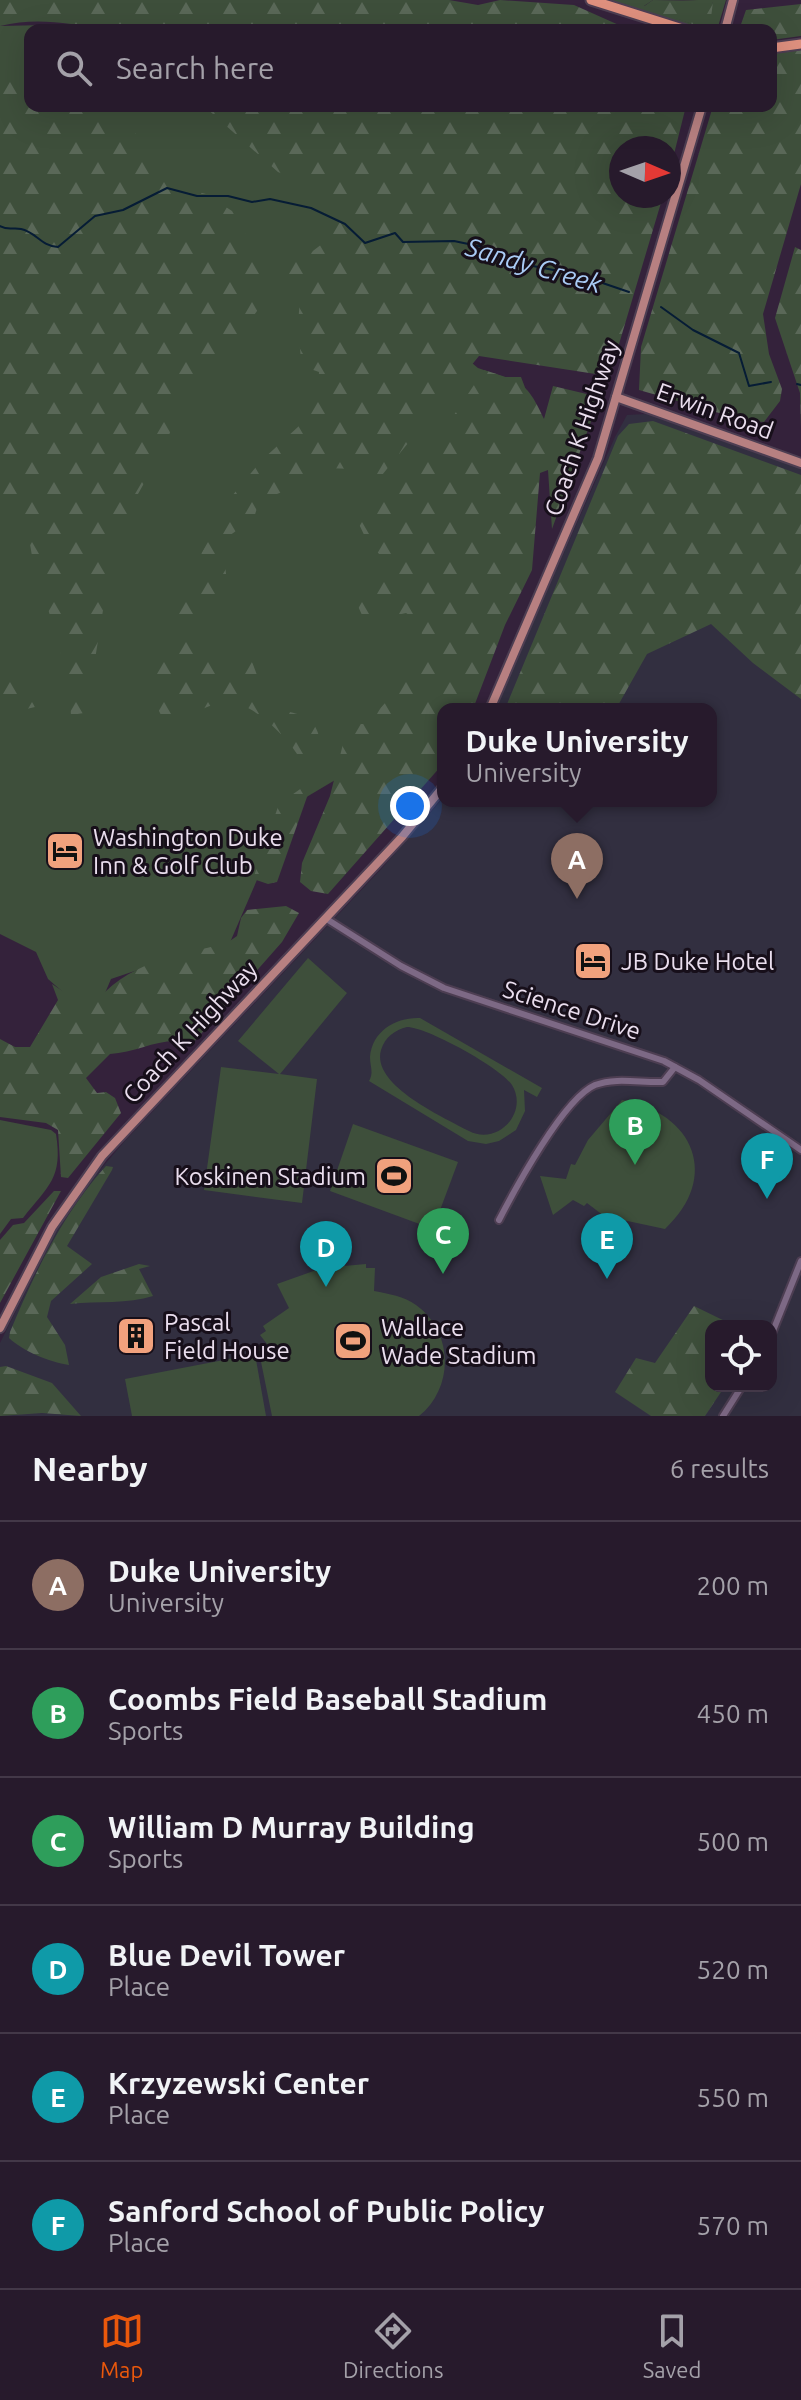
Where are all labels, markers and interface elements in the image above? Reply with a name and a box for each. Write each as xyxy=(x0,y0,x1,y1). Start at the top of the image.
search box xyxy=(24,24,777,112)
icon: search xyxy=(52,46,96,90)
text: Search here xyxy=(116,51,275,85)
north arrow xyxy=(609,136,681,208)
water label: Sandy Creek xyxy=(462,231,606,298)
street label: Coach K Highway xyxy=(539,336,625,519)
street label: Erwin Road xyxy=(653,377,777,445)
popup xyxy=(437,703,717,807)
text: Duke University xyxy=(465,724,689,758)
text: University xyxy=(465,758,582,787)
your location xyxy=(390,786,430,826)
place label: Washington Duke Inn & Golf Club xyxy=(93,824,283,879)
hotel icon: Washington Duke Inn & Golf Club xyxy=(44,830,86,872)
pin: A xyxy=(551,833,603,899)
hotel icon: JB Duke Hotel xyxy=(572,940,614,982)
place label: JB Duke Hotel xyxy=(621,948,774,975)
street label: Coach K Highway xyxy=(117,955,263,1109)
street label: Science Drive xyxy=(500,975,644,1045)
pin: B xyxy=(609,1099,661,1165)
pin: F xyxy=(741,1133,793,1199)
sports icon: Koskinen Stadium xyxy=(373,1155,415,1197)
place label: Koskinen Stadium xyxy=(175,1163,366,1190)
pin: C xyxy=(417,1208,469,1274)
pin: E xyxy=(581,1213,633,1279)
pin: D xyxy=(300,1221,352,1287)
place label: Pascal Field House xyxy=(164,1309,290,1364)
place label: Wallace Wade Stadium xyxy=(381,1314,536,1369)
building icon: Pascal Field House xyxy=(115,1315,157,1357)
sports icon: Wallace Wade Stadium xyxy=(332,1320,374,1362)
map controls xyxy=(705,1320,777,1392)
button: locate xyxy=(705,1320,777,1392)
text: Nearby xyxy=(32,1449,147,1487)
text: 6 results xyxy=(670,1454,769,1483)
text: Duke University xyxy=(108,1554,331,1588)
text: A xyxy=(49,1571,67,1600)
text: 200 m xyxy=(697,1571,769,1600)
text: University xyxy=(108,1588,224,1617)
text: Coombs Field Baseball Stadium xyxy=(108,1682,547,1716)
text: B xyxy=(49,1699,67,1728)
text: 450 m xyxy=(697,1699,769,1728)
text: Sports xyxy=(108,1716,183,1745)
text: William D Murray Building xyxy=(108,1810,475,1844)
text: C xyxy=(50,1827,66,1856)
text: 500 m xyxy=(697,1827,769,1856)
text: Sports xyxy=(108,1844,183,1873)
text: Blue Devil Tower xyxy=(108,1938,345,1972)
text: D xyxy=(49,1955,67,1984)
text: 520 m xyxy=(697,1955,769,1984)
text: Place xyxy=(108,1972,170,2001)
text: Krzyzewski Center xyxy=(108,2066,369,2100)
text: E xyxy=(50,2083,66,2112)
text: 550 m xyxy=(697,2083,769,2112)
text: Place xyxy=(108,2100,170,2129)
text: Sanford School of Public Policy xyxy=(108,2194,545,2228)
text: F xyxy=(51,2211,65,2240)
text: 570 m xyxy=(697,2211,769,2240)
text: Place xyxy=(108,2228,170,2257)
tab: Map xyxy=(100,2309,144,2382)
tab: Directions xyxy=(343,2309,443,2382)
tab: Saved xyxy=(643,2309,701,2382)

